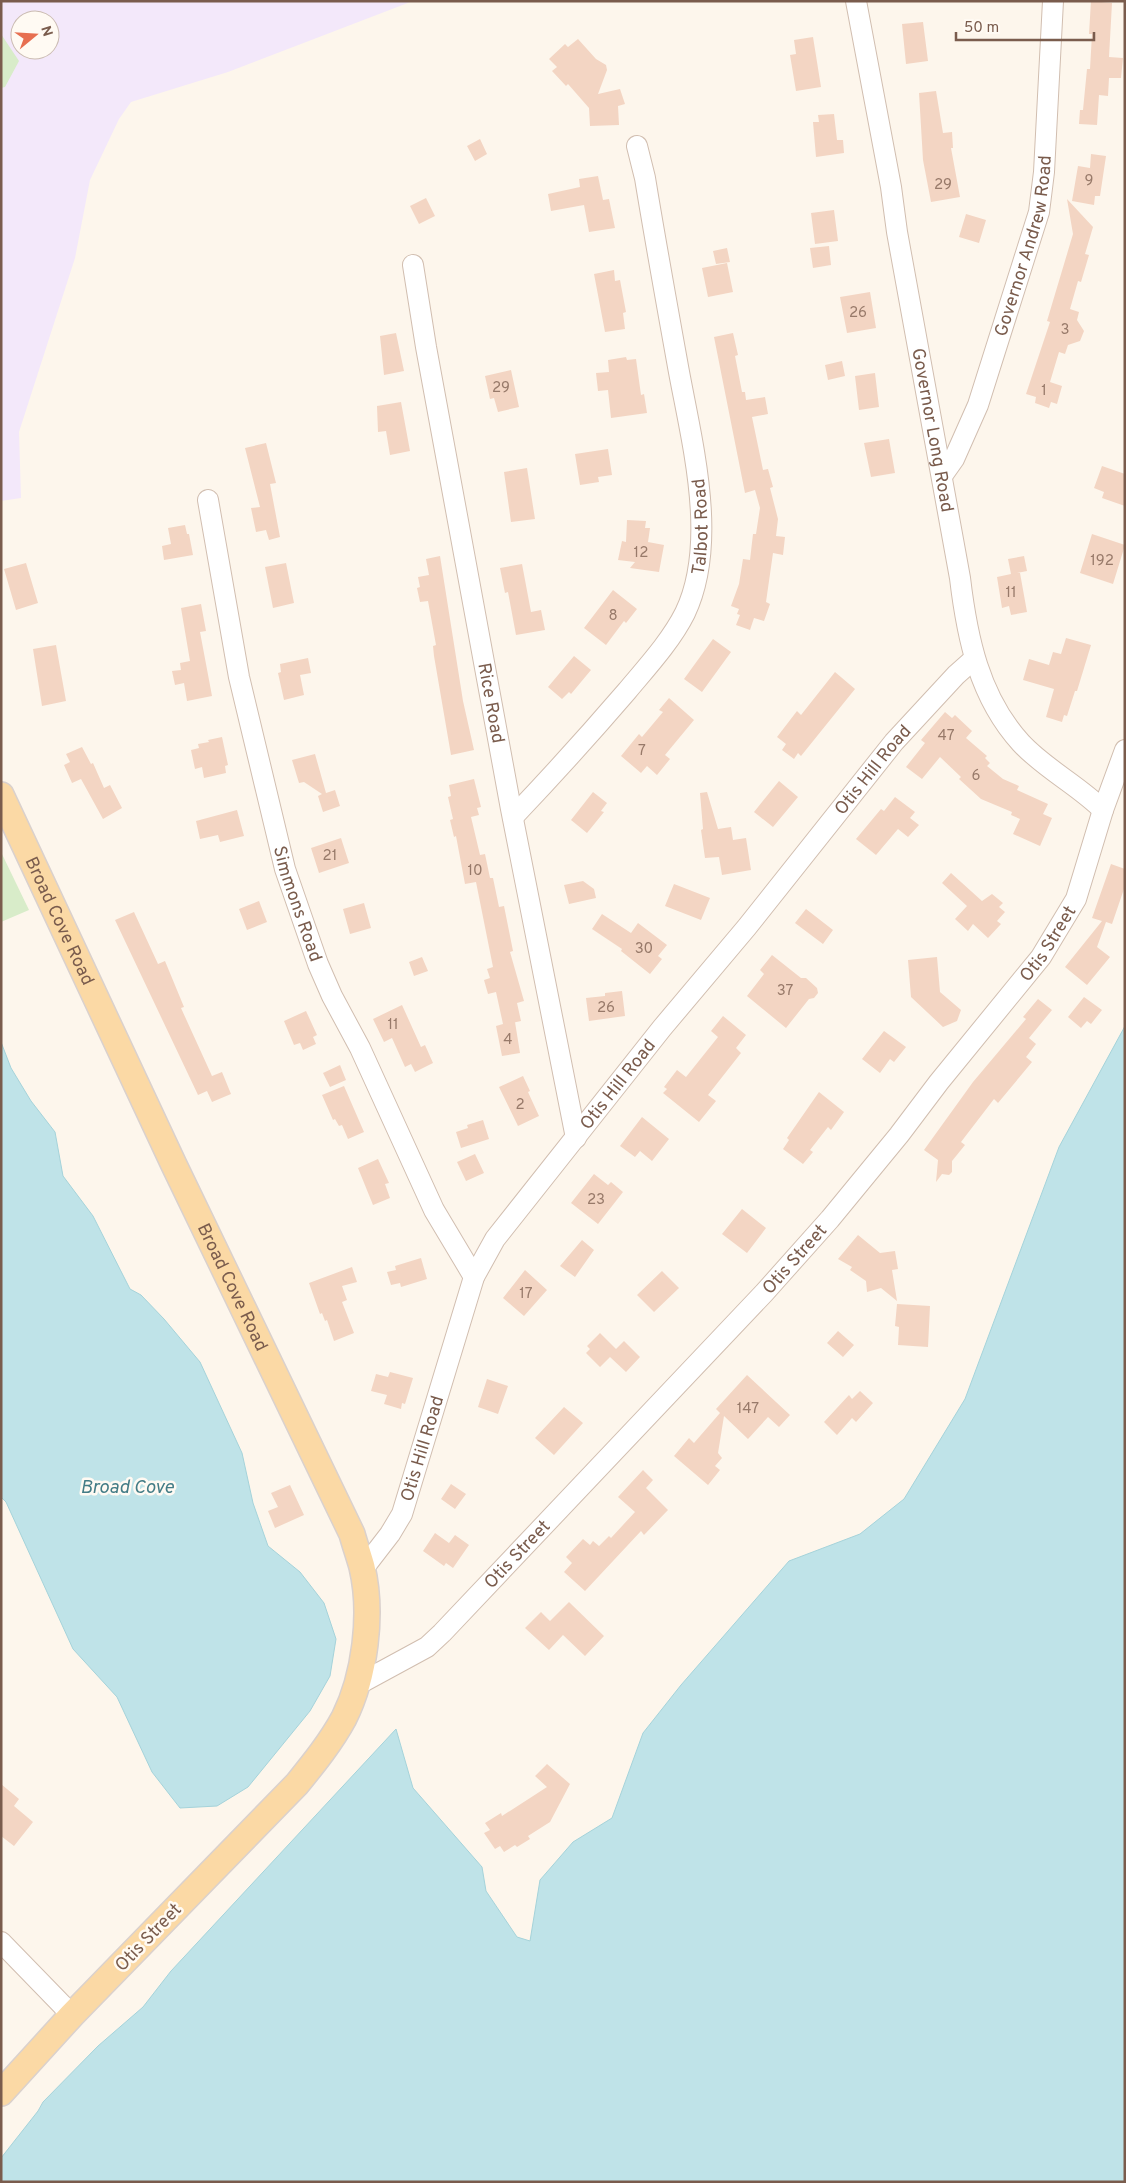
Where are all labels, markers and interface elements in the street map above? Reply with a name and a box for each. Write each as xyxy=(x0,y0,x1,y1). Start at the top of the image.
north arrow xyxy=(10,10,60,60)
scale bar xyxy=(956,10,1094,42)
text: 50 m xyxy=(964,19,999,38)
text: N xyxy=(36,24,56,39)
street label: Governor Andrew Road xyxy=(990,155,1058,340)
house number: 9 xyxy=(1085,172,1093,191)
house number: 29 xyxy=(934,176,952,195)
house number: 26 xyxy=(849,304,867,323)
house number: 3 xyxy=(1060,321,1070,340)
street label: Governor Long Road xyxy=(905,346,958,514)
house number: 29 xyxy=(492,379,510,398)
house number: 1 xyxy=(1041,382,1047,401)
street label: Talbot Road xyxy=(688,477,714,577)
house number: 12 xyxy=(634,544,648,563)
house number: 192 xyxy=(1090,552,1114,571)
house number: 11 xyxy=(1005,584,1017,603)
house number: 8 xyxy=(608,607,618,626)
street label: Rice Road xyxy=(471,661,509,745)
street label: Otis Hill Road xyxy=(830,721,917,820)
house number: 47 xyxy=(938,727,955,746)
house number: 7 xyxy=(638,742,646,761)
house number: 6 xyxy=(972,767,981,786)
street label: Simmons Road xyxy=(267,844,326,965)
house number: 21 xyxy=(323,847,337,866)
street label: Broad Cove Road xyxy=(19,854,98,990)
house number: 10 xyxy=(467,862,483,881)
street label: Otis Street xyxy=(1015,902,1082,987)
house number: 30 xyxy=(635,940,653,959)
house number: 37 xyxy=(777,982,794,1001)
house number: 26 xyxy=(597,999,615,1018)
house number: 11 xyxy=(387,1016,399,1035)
house number: 4 xyxy=(503,1031,513,1050)
street label: Otis Hill Road xyxy=(576,1035,662,1135)
house number: 2 xyxy=(515,1096,525,1115)
house number: 23 xyxy=(587,1191,605,1210)
street label: Broad Cove Road xyxy=(191,1220,272,1355)
street label: Otis Street xyxy=(758,1220,833,1300)
house number: 17 xyxy=(519,1285,533,1304)
street label: Otis Hill Road xyxy=(396,1393,450,1505)
house number: 147 xyxy=(737,1400,759,1419)
water label: Broad Cove xyxy=(80,1476,174,1500)
street label: Otis Street xyxy=(480,1516,556,1594)
street label: Otis Street xyxy=(111,1899,187,1977)

